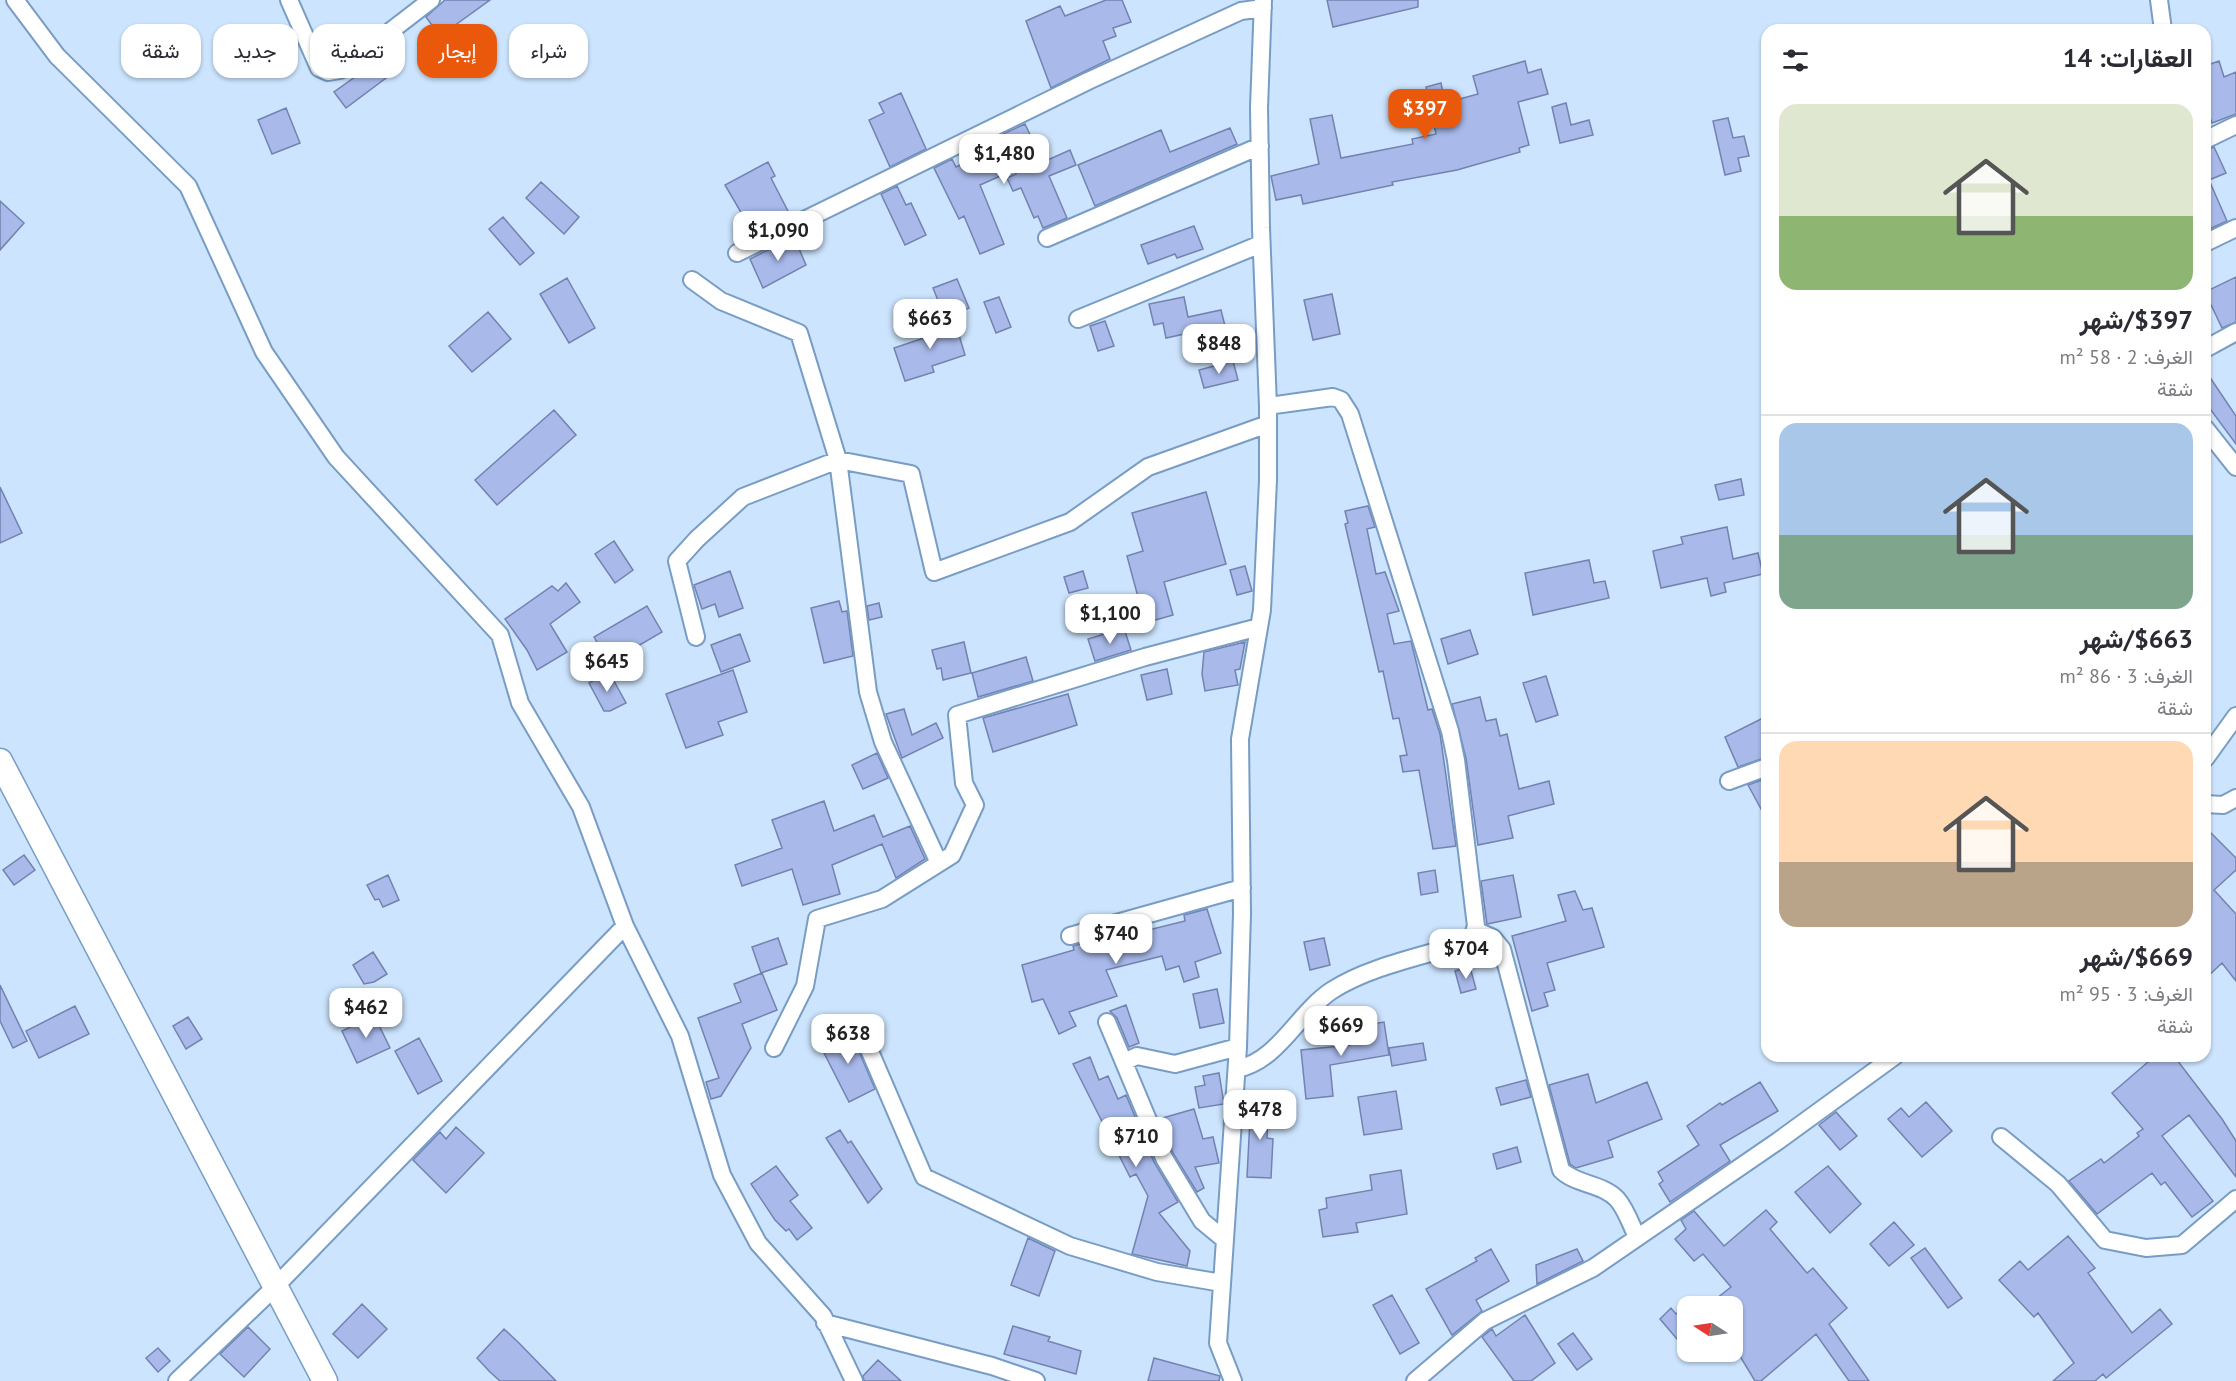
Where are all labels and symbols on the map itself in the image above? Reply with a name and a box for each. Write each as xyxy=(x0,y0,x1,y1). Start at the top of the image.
pin: $397 xyxy=(1389,89,1461,140)
pin: $1,480 xyxy=(955,134,1053,185)
pin: $1,090 xyxy=(729,211,827,262)
pin: $663 xyxy=(894,299,966,350)
pin: $848 xyxy=(1183,324,1255,375)
pin: $1,100 xyxy=(1061,594,1159,645)
pin: $645 xyxy=(571,642,643,693)
pin: $740 xyxy=(1080,914,1152,965)
pin: $704 xyxy=(1430,929,1502,980)
pin: $462 xyxy=(330,988,402,1039)
pin: $669 xyxy=(1305,1006,1377,1057)
pin: $638 xyxy=(812,1014,884,1065)
pin: $478 xyxy=(1224,1090,1296,1141)
pin: $710 xyxy=(1100,1117,1172,1168)
north arrow xyxy=(1677,1296,1743,1362)

